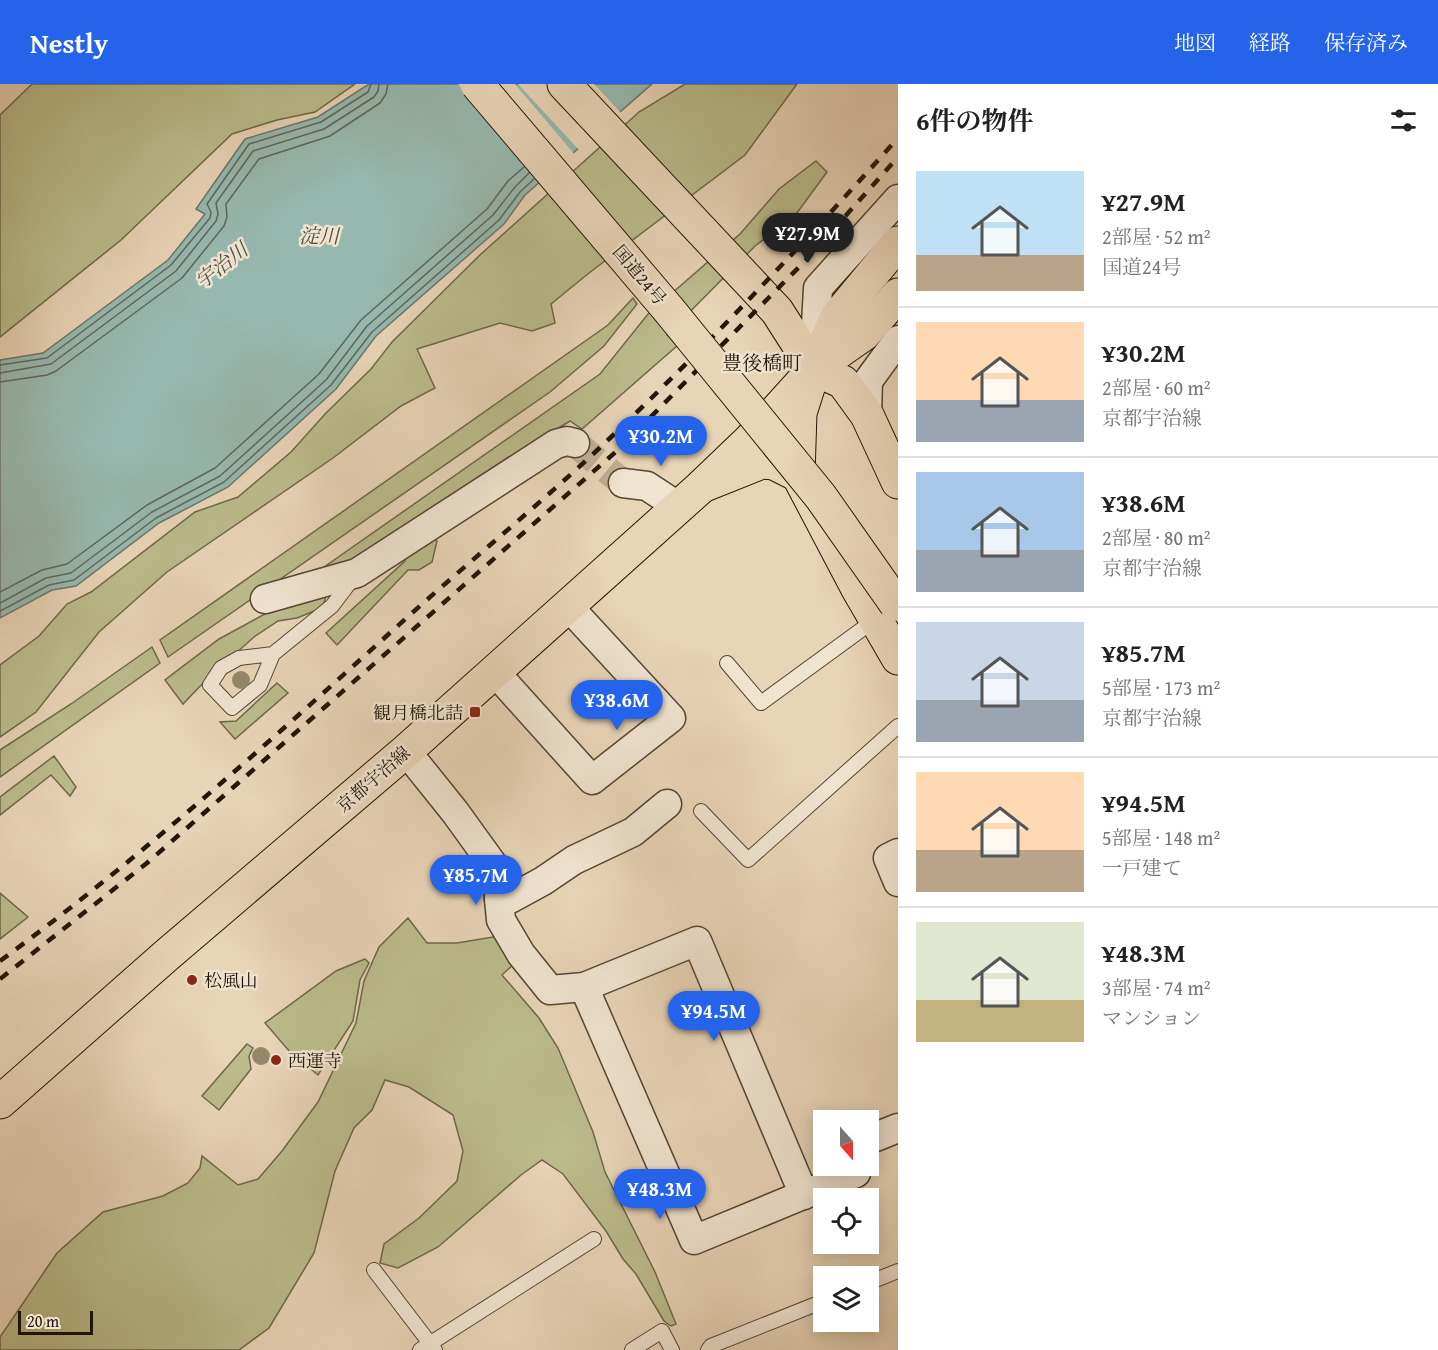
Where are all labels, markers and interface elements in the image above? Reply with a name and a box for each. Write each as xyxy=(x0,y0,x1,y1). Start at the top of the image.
text: Nestly xyxy=(30,22,108,63)
text: 地図 xyxy=(1174,27,1216,58)
text: 経路 xyxy=(1249,27,1291,58)
text: 保存済み xyxy=(1324,27,1408,58)
text: 6件の物件 xyxy=(916,101,1033,140)
icon: filters xyxy=(1387,104,1420,137)
text: ¥27.9M xyxy=(1102,182,1186,221)
icon: home xyxy=(964,195,1036,267)
pin: ¥27.9M xyxy=(759,213,857,264)
text: ¥27.9M xyxy=(776,218,840,247)
water label: 淀川 xyxy=(299,221,341,250)
text: 2部屋 · 52 m² xyxy=(1102,222,1211,251)
water label: 宇治川 xyxy=(188,234,255,295)
street label: 国道24号 xyxy=(607,239,673,311)
text: 国道24号 xyxy=(1102,252,1181,281)
text: ¥30.2M xyxy=(1102,333,1186,372)
icon: home xyxy=(964,346,1036,418)
district label: 豊後橋町 xyxy=(722,348,802,377)
text: 2部屋 · 60 m² xyxy=(1102,373,1211,402)
text: 京都宇治線 xyxy=(1102,403,1202,432)
pin: ¥30.2M xyxy=(612,416,710,467)
text: ¥30.2M xyxy=(629,421,693,450)
text: ¥38.6M xyxy=(1102,483,1186,522)
icon: home xyxy=(964,496,1036,568)
text: 2部屋 · 80 m² xyxy=(1102,523,1211,552)
text: 京都宇治線 xyxy=(1102,553,1202,582)
text: ¥85.7M xyxy=(1102,633,1186,672)
icon: home xyxy=(964,646,1036,718)
text: 5部屋 · 173 m² xyxy=(1102,673,1220,702)
pin: ¥38.6M xyxy=(568,680,666,731)
text: ¥38.6M xyxy=(585,685,649,714)
place label: 観月橋北詰 xyxy=(373,699,463,726)
text: 京都宇治線 xyxy=(1102,703,1202,732)
marker: 観月橋北詰 xyxy=(468,705,482,719)
street label: 京都宇治線 xyxy=(330,739,416,819)
text: ¥94.5M xyxy=(1102,783,1186,822)
icon: home xyxy=(964,796,1036,868)
text: 5部屋 · 148 m² xyxy=(1102,823,1220,852)
text: 一戸建て xyxy=(1102,853,1182,882)
pin: ¥85.7M xyxy=(427,855,525,906)
text: ¥85.7M xyxy=(444,860,508,889)
text: ¥48.3M xyxy=(1102,933,1186,972)
icon: home xyxy=(964,946,1036,1018)
place label: 松風山 xyxy=(204,967,258,994)
marker: 松風山 xyxy=(185,973,199,987)
text: 3部屋 · 74 m² xyxy=(1102,973,1211,1002)
pin: ¥94.5M xyxy=(665,991,763,1042)
text: ¥94.5M xyxy=(682,996,746,1025)
text: マンション xyxy=(1102,1003,1201,1032)
place label: 西運寺 xyxy=(288,1047,342,1074)
marker: 西運寺 xyxy=(269,1053,283,1067)
north arrow xyxy=(813,1110,879,1176)
map controls xyxy=(813,1110,879,1332)
pin: ¥48.3M xyxy=(611,1169,709,1220)
text: ¥48.3M xyxy=(628,1174,692,1203)
button: locate xyxy=(813,1188,879,1254)
button: layers xyxy=(813,1266,879,1332)
scale bar xyxy=(18,1308,93,1336)
text: 20 m xyxy=(27,1309,59,1333)

